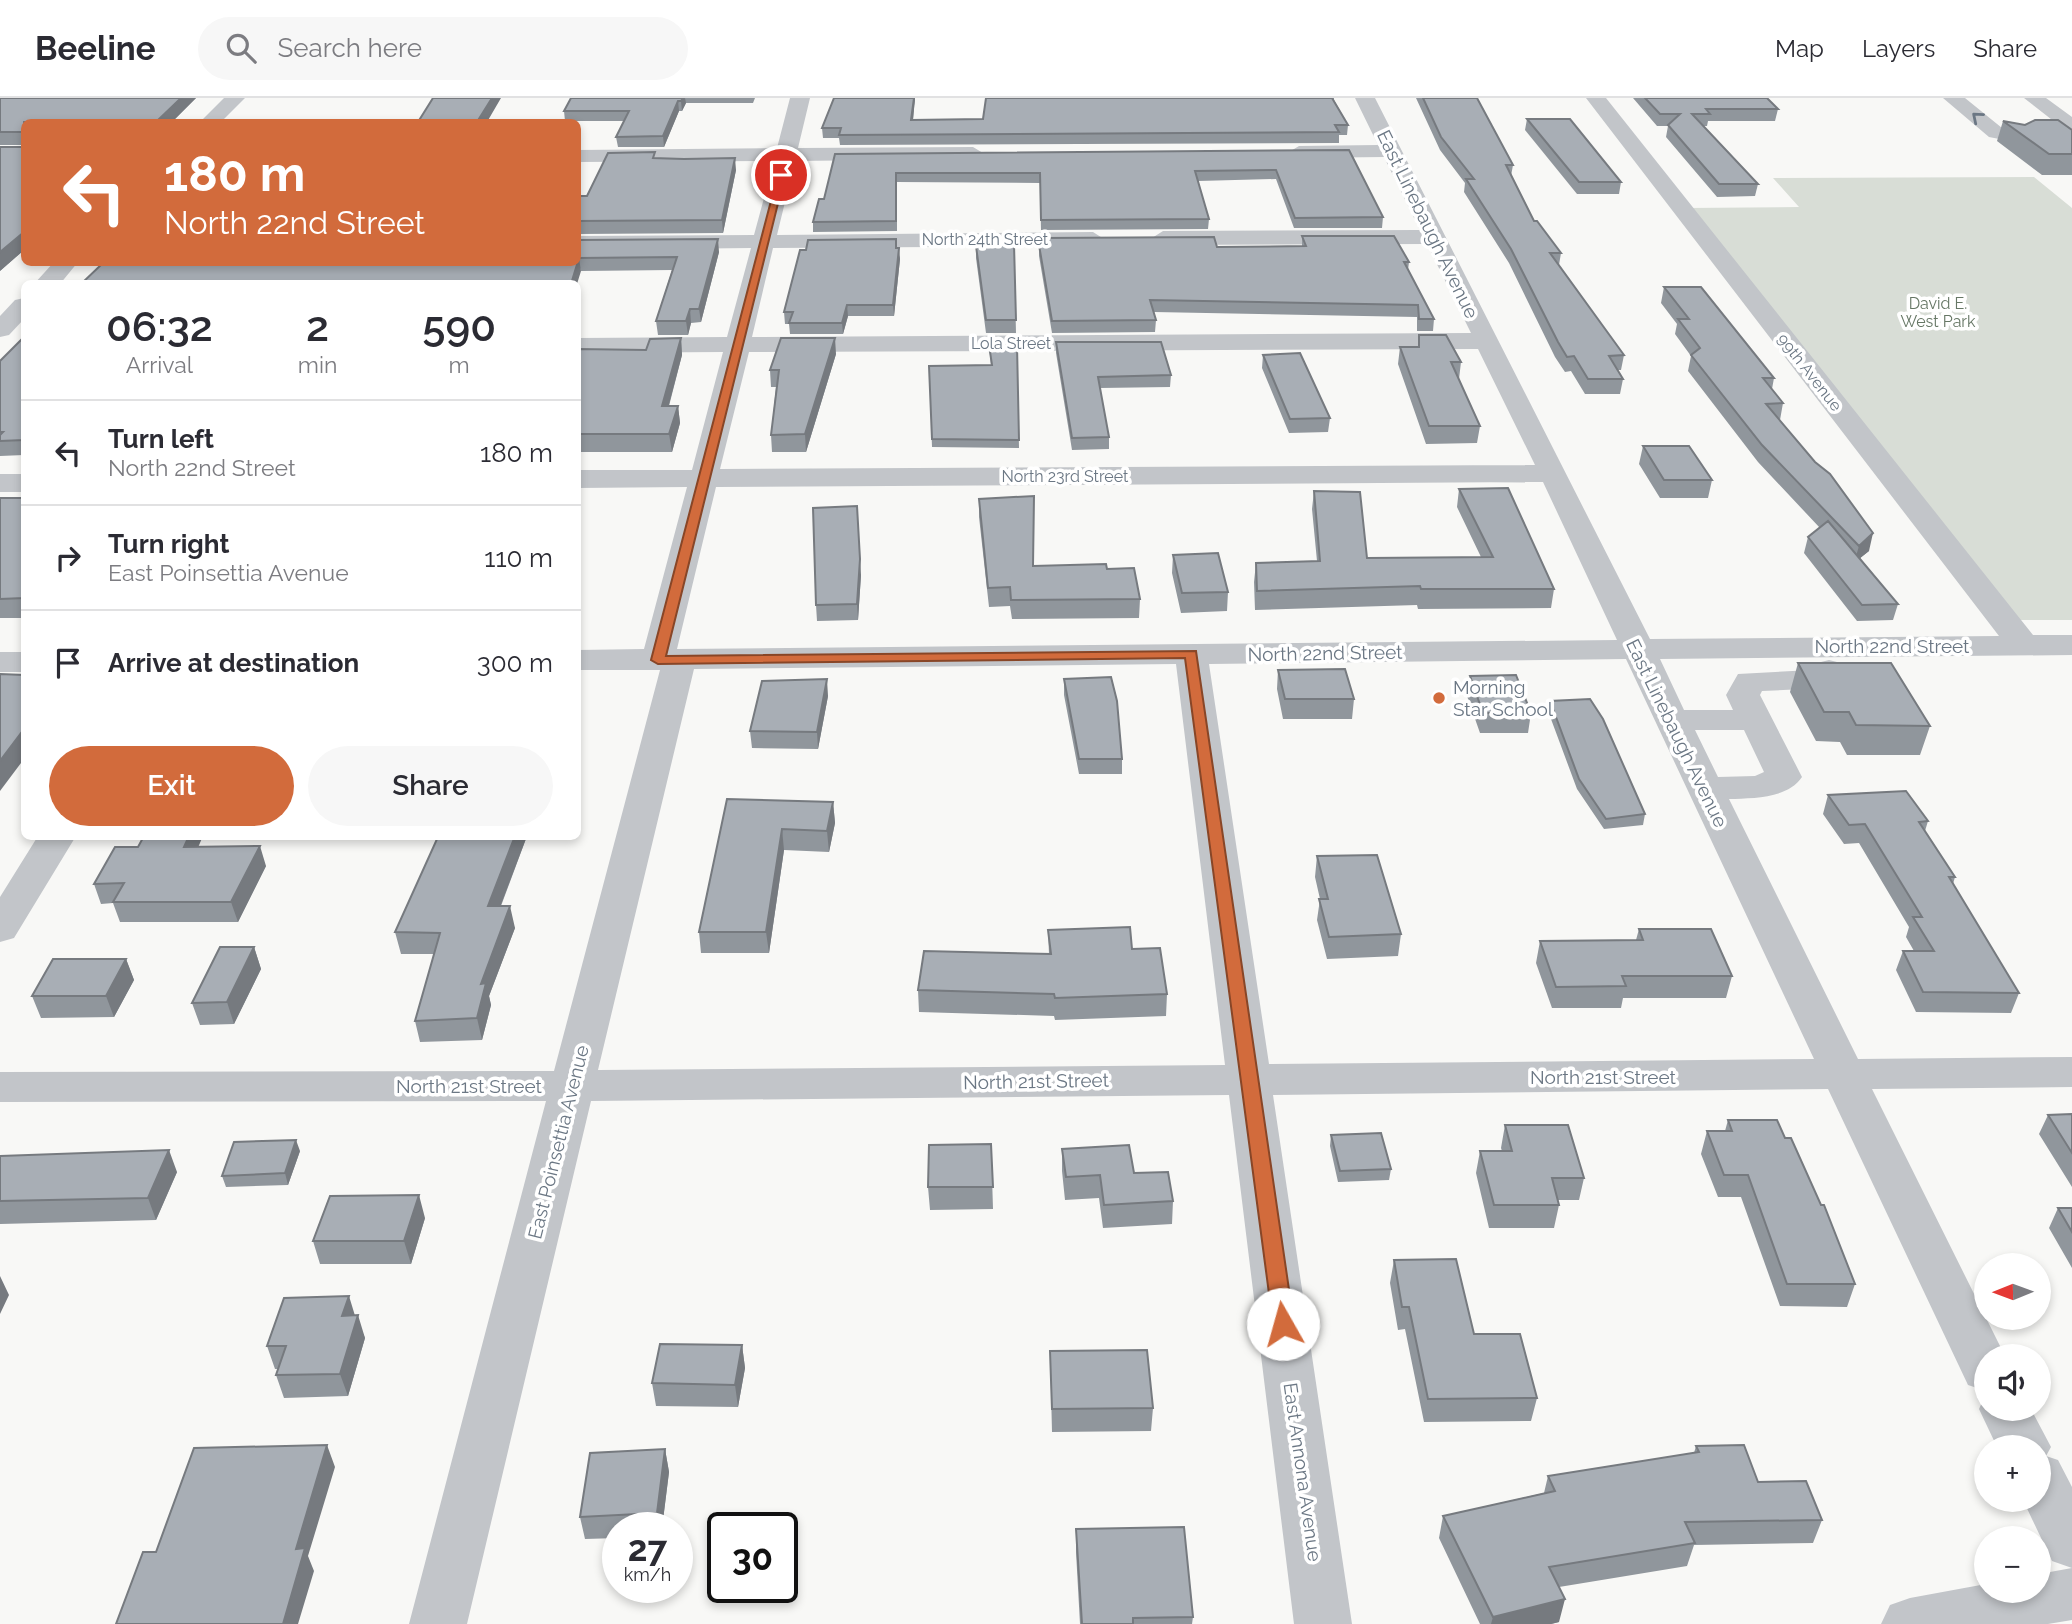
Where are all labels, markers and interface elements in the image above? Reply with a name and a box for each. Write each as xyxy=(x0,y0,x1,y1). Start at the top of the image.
search box xyxy=(198,17,688,80)
text: Beeline xyxy=(35,29,156,68)
icon: search xyxy=(222,29,260,67)
text: Search here xyxy=(278,33,422,63)
text: Map xyxy=(1775,34,1824,63)
text: Layers xyxy=(1862,34,1935,63)
text: Share xyxy=(1973,34,2037,63)
one-way arrow xyxy=(1972,113,1984,126)
street label: East Linebaugh Avenue xyxy=(1373,126,1483,322)
text: 180 m xyxy=(164,145,305,202)
pin xyxy=(751,145,811,205)
icon: left xyxy=(49,147,140,238)
icon: arrive xyxy=(762,156,800,194)
text: North 22nd Street xyxy=(164,204,425,241)
street label: North 24th Street xyxy=(922,230,1049,249)
park label: David E. West Park xyxy=(1901,294,1976,331)
text: 06:32 xyxy=(106,302,213,351)
text: 2 xyxy=(306,302,329,351)
text: 590 xyxy=(422,302,496,351)
street label: 99th Avenue xyxy=(1773,330,1846,415)
street label: Lola Street xyxy=(971,334,1052,353)
text: Arrival xyxy=(126,351,193,378)
text: min xyxy=(298,351,337,378)
text: m xyxy=(449,351,470,378)
text: Turn left xyxy=(108,424,214,454)
icon: left xyxy=(49,434,87,472)
text: 180 m xyxy=(480,438,553,468)
text: North 22nd Street xyxy=(108,454,296,481)
street label: North 23rd Street xyxy=(1002,467,1129,486)
text: Turn right xyxy=(108,529,229,559)
icon: right xyxy=(49,539,87,577)
text: 110 m xyxy=(484,543,553,573)
text: East Poinsettia Avenue xyxy=(108,559,349,586)
street label: East Linebaugh Avenue xyxy=(1622,635,1732,831)
street label: North 22nd Street xyxy=(1815,635,1970,657)
street label: North 22nd Street xyxy=(1247,641,1403,665)
icon: arrive xyxy=(49,644,87,682)
text: Arrive at destination xyxy=(108,648,359,678)
text: 300 m xyxy=(477,648,553,678)
place label: Morning Star School xyxy=(1453,676,1554,720)
marker: Morning Star School xyxy=(1431,690,1447,706)
button: Exit xyxy=(49,746,294,826)
button: Share xyxy=(308,746,553,826)
street label: East Poinsettia Avenue xyxy=(523,1043,593,1241)
street label: North 21st Street xyxy=(1530,1066,1677,1088)
street label: North 21st Street xyxy=(963,1069,1110,1093)
street label: North 21st Street xyxy=(396,1075,543,1097)
north arrow xyxy=(1974,1253,2051,1330)
map controls xyxy=(1974,1253,2051,1603)
position arrow xyxy=(1246,1287,1320,1361)
button: sound xyxy=(1974,1344,2051,1421)
street label: East Annona Avenue xyxy=(1280,1381,1326,1563)
button: + xyxy=(1974,1435,2051,1512)
speed limit sign: 30 xyxy=(707,1512,798,1603)
button: − xyxy=(1974,1526,2051,1603)
text: 27 xyxy=(628,1528,667,1569)
text: km/h xyxy=(624,1564,671,1585)

